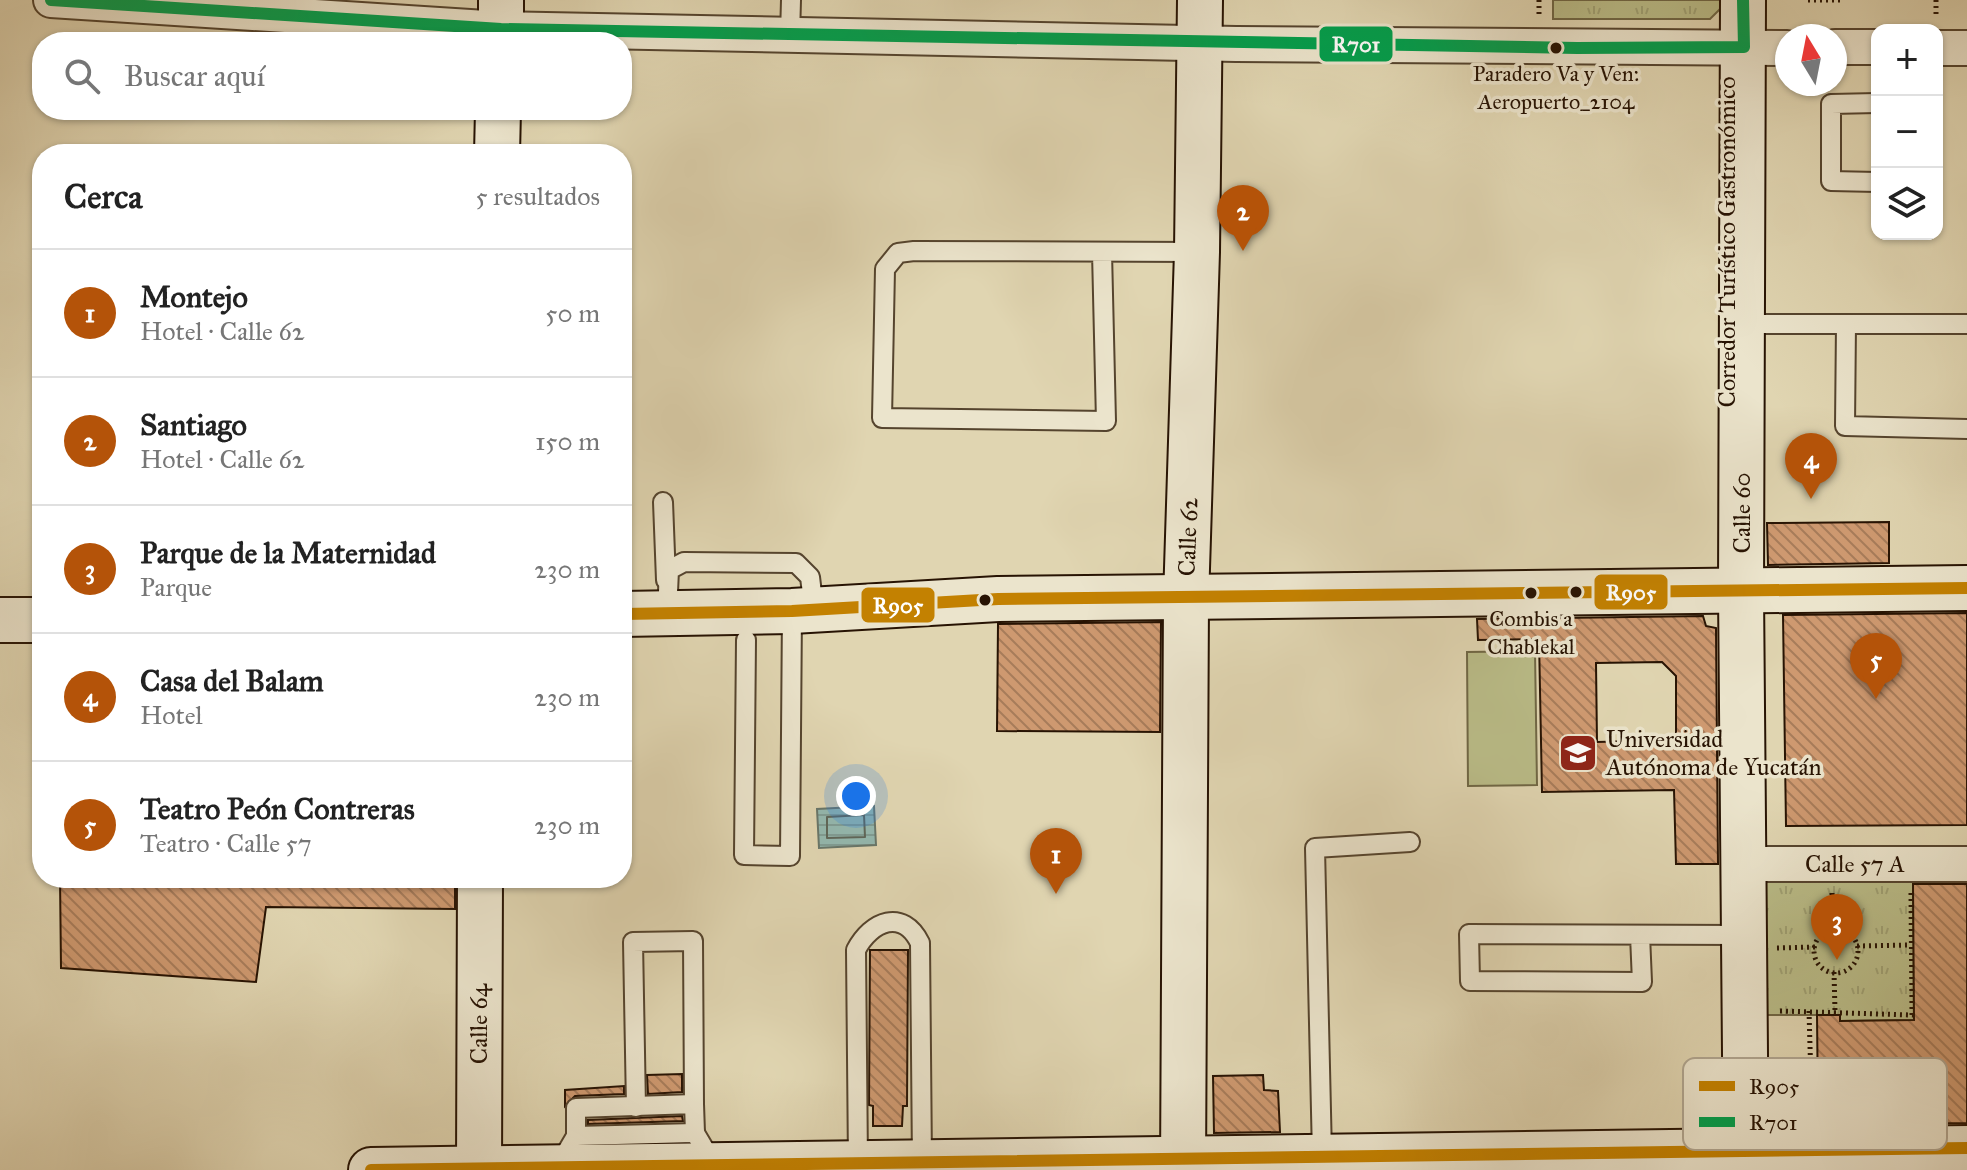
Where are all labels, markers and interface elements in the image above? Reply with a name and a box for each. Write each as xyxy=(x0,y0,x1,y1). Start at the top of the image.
north arrow xyxy=(1775,24,1847,96)
map controls xyxy=(1871,24,1943,240)
button: + xyxy=(1871,24,1943,96)
line badge: R701 xyxy=(1318,25,1394,63)
text: R701 xyxy=(1332,31,1381,58)
search box xyxy=(32,32,632,120)
marker: Paradero Va y Ven: Aeropuerto_2104 xyxy=(1548,40,1564,56)
icon: search xyxy=(60,54,104,98)
text: Buscar aquí xyxy=(124,58,265,94)
place label: Paradero Va y Ven: Aeropuerto_2104 xyxy=(1473,60,1639,115)
street label: Corredor Turístico Gastronómico xyxy=(1712,77,1742,407)
button: − xyxy=(1871,96,1943,168)
button: layers xyxy=(1871,168,1943,240)
text: Cerca xyxy=(64,176,143,217)
text: 5 resultados xyxy=(476,180,600,212)
pin: 2 xyxy=(1217,185,1269,251)
text: Montejo xyxy=(140,279,248,315)
text: 1 xyxy=(85,297,95,329)
text: 50 m xyxy=(545,297,600,329)
text: Hotel · Calle 62 xyxy=(140,315,305,347)
text: Santiago xyxy=(140,407,247,443)
text: 2 xyxy=(84,425,96,457)
text: 150 m xyxy=(535,425,600,457)
pin: 4 xyxy=(1785,433,1837,499)
text: Hotel · Calle 62 xyxy=(140,443,305,475)
street label: Calle 60 xyxy=(1727,473,1757,553)
street label: Calle 62 xyxy=(1172,497,1204,577)
text: Parque de la Maternidad xyxy=(140,535,436,571)
text: 3 xyxy=(85,553,95,585)
text: 230 m xyxy=(534,553,600,585)
text: Parque xyxy=(140,571,212,603)
line badge: R905 xyxy=(1593,573,1669,611)
text: R905 xyxy=(1606,579,1657,606)
unlabelled marker xyxy=(1568,584,1584,600)
marker: Combis a Chablekal xyxy=(1523,585,1539,601)
line badge: R905 xyxy=(860,586,936,624)
text: R905 xyxy=(873,592,924,619)
unlabelled marker xyxy=(977,592,993,608)
place label: Combis a Chablekal xyxy=(1487,605,1575,660)
pin: 5 xyxy=(1850,633,1902,699)
text: Casa del Balam xyxy=(140,663,324,699)
text: 4 xyxy=(83,681,97,713)
text: 230 m xyxy=(534,681,600,713)
text: Hotel xyxy=(140,699,203,731)
place label: Universidad Autónoma de Yucatán xyxy=(1605,724,1822,782)
school or university icon: Universidad Autónoma de Yucatán xyxy=(1557,732,1599,774)
your location xyxy=(836,776,876,816)
text: Teatro Peón Contreras xyxy=(140,791,415,827)
text: 5 xyxy=(84,809,96,841)
text: 230 m xyxy=(534,809,600,841)
text: Teatro · Calle 57 xyxy=(140,827,312,859)
pin: 1 xyxy=(1030,828,1082,894)
street label: Calle 57 A xyxy=(1805,849,1905,879)
pin: 3 xyxy=(1811,894,1863,960)
street label: Calle 64 xyxy=(464,983,494,1064)
legend xyxy=(1683,1058,1947,1150)
text: R905 xyxy=(1749,1073,1799,1100)
text: R701 xyxy=(1749,1109,1798,1136)

